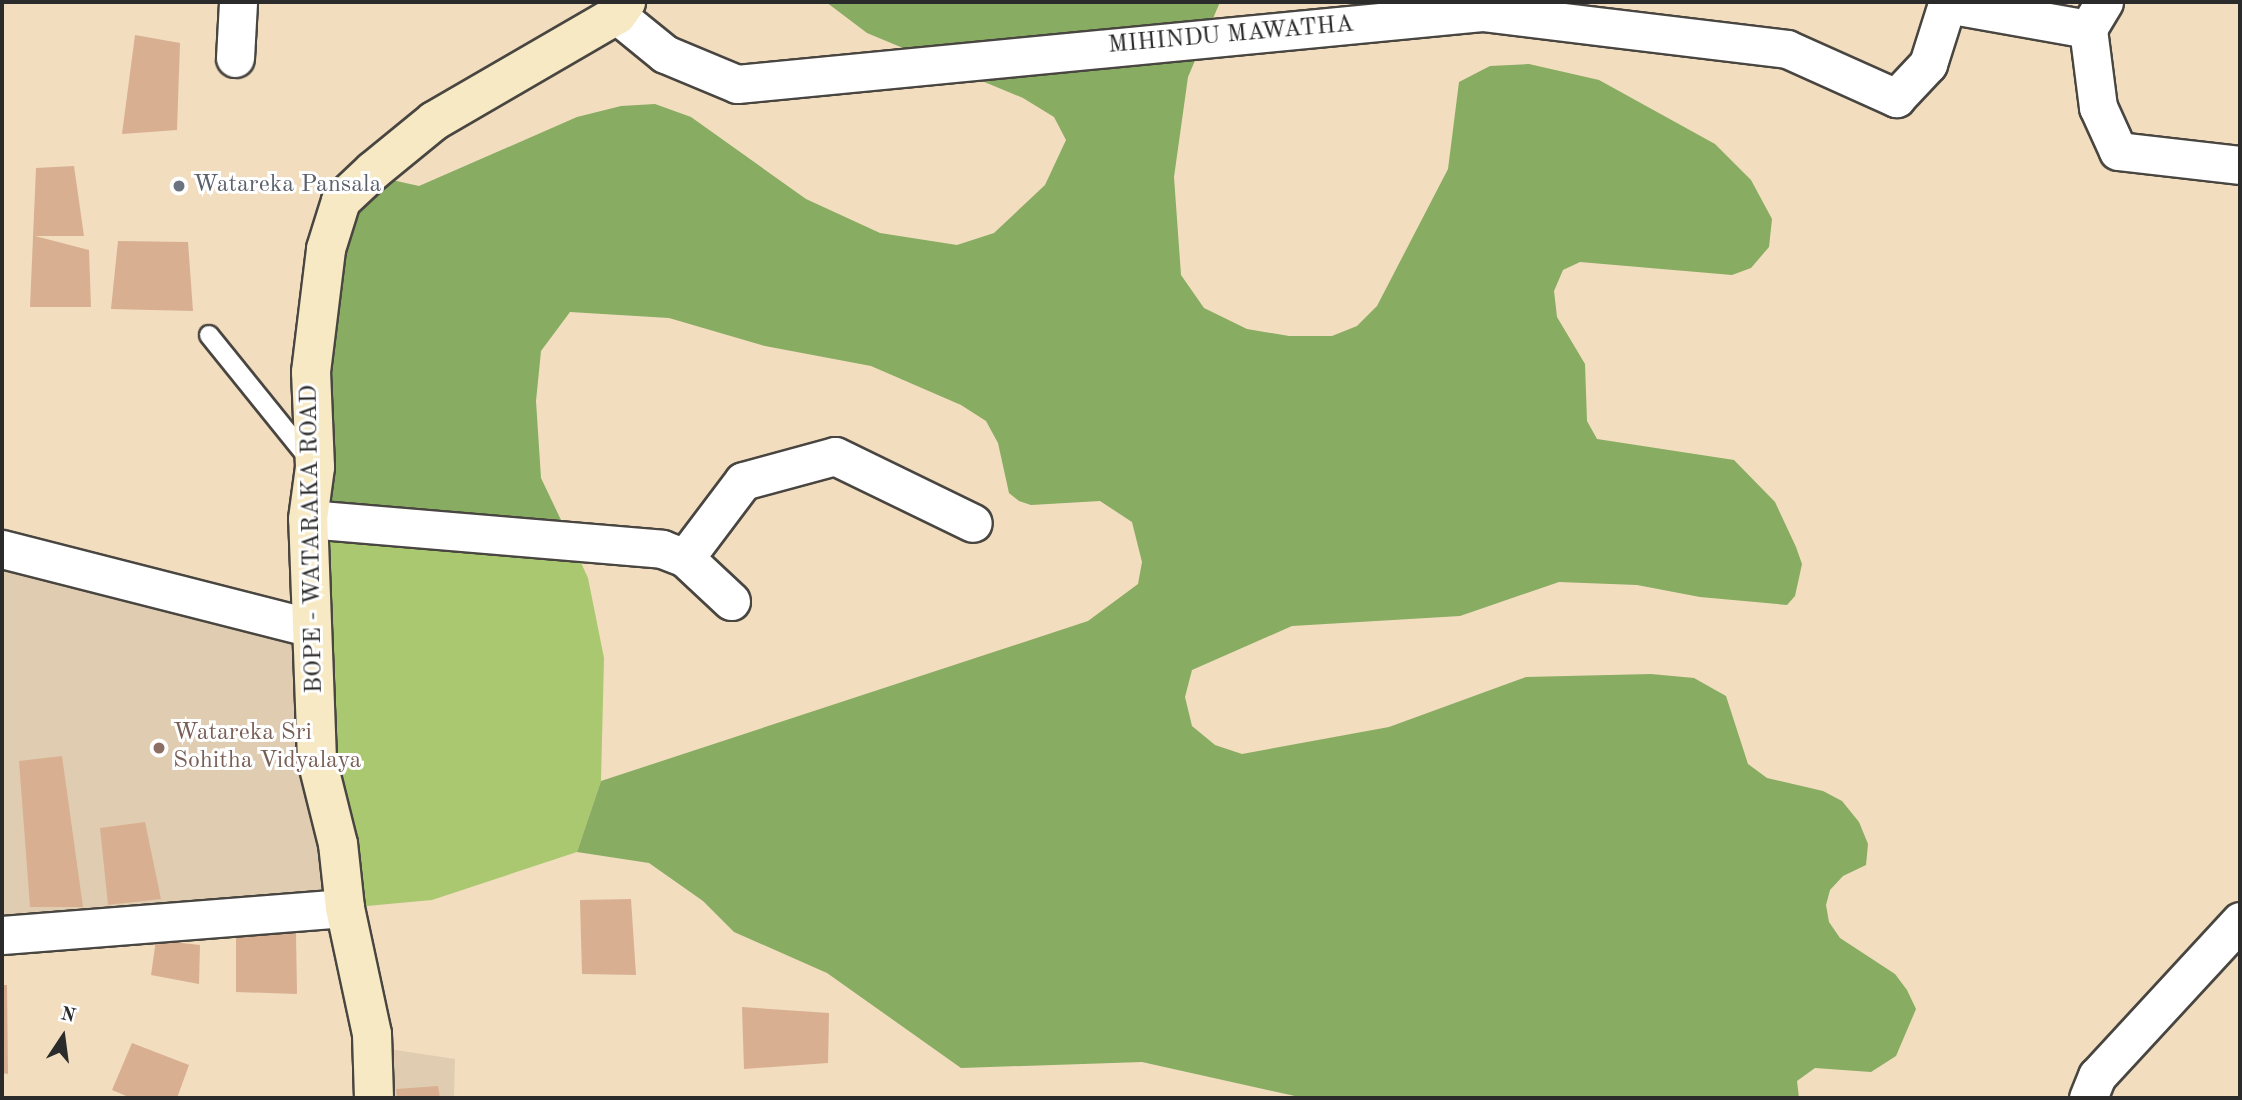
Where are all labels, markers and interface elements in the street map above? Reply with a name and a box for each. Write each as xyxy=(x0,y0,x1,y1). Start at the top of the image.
street label: MIHINDU MAWATHA xyxy=(1107,11,1355,61)
place label: Watareka Pansala xyxy=(193,172,381,200)
marker: Watareka Pansala xyxy=(171,178,187,194)
street label: BOPE - WATARAKA ROAD xyxy=(296,384,330,694)
place label: Watareka Sri Sohitha Vidyalaya xyxy=(173,720,361,776)
marker: Watareka Sri Sohitha Vidyalaya xyxy=(151,740,167,756)
north arrow xyxy=(28,1002,98,1072)
text: N xyxy=(59,1005,77,1027)

